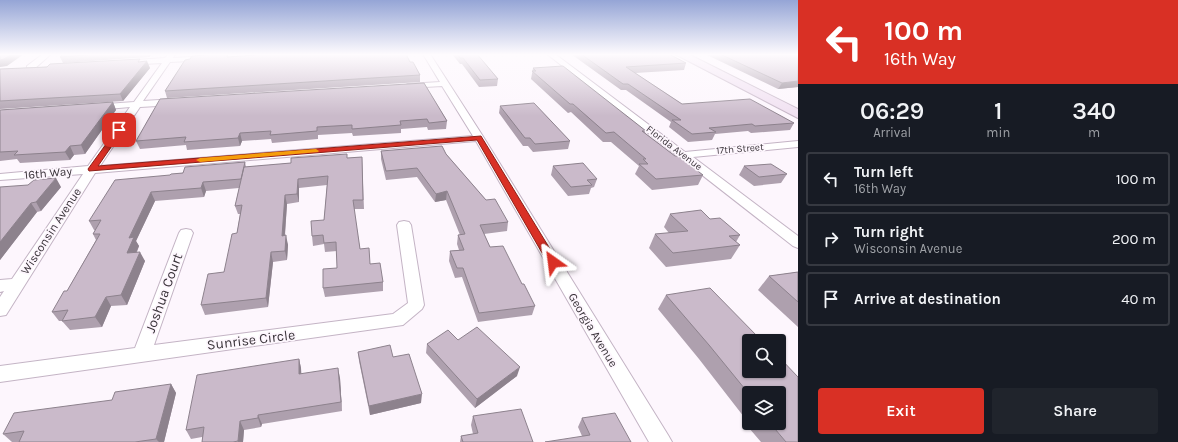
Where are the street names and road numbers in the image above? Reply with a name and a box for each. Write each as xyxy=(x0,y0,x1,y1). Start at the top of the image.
street label: Florida Avenue xyxy=(644,123,704,173)
street label: 17th Street xyxy=(716,141,764,157)
street label: 16th Way xyxy=(23,164,73,182)
street label: Wisconsin Avenue xyxy=(18,185,84,277)
street label: Joshua Court xyxy=(142,251,186,335)
street label: Georgia Avenue xyxy=(565,290,621,370)
street label: Sunrise Circle xyxy=(206,326,296,354)

